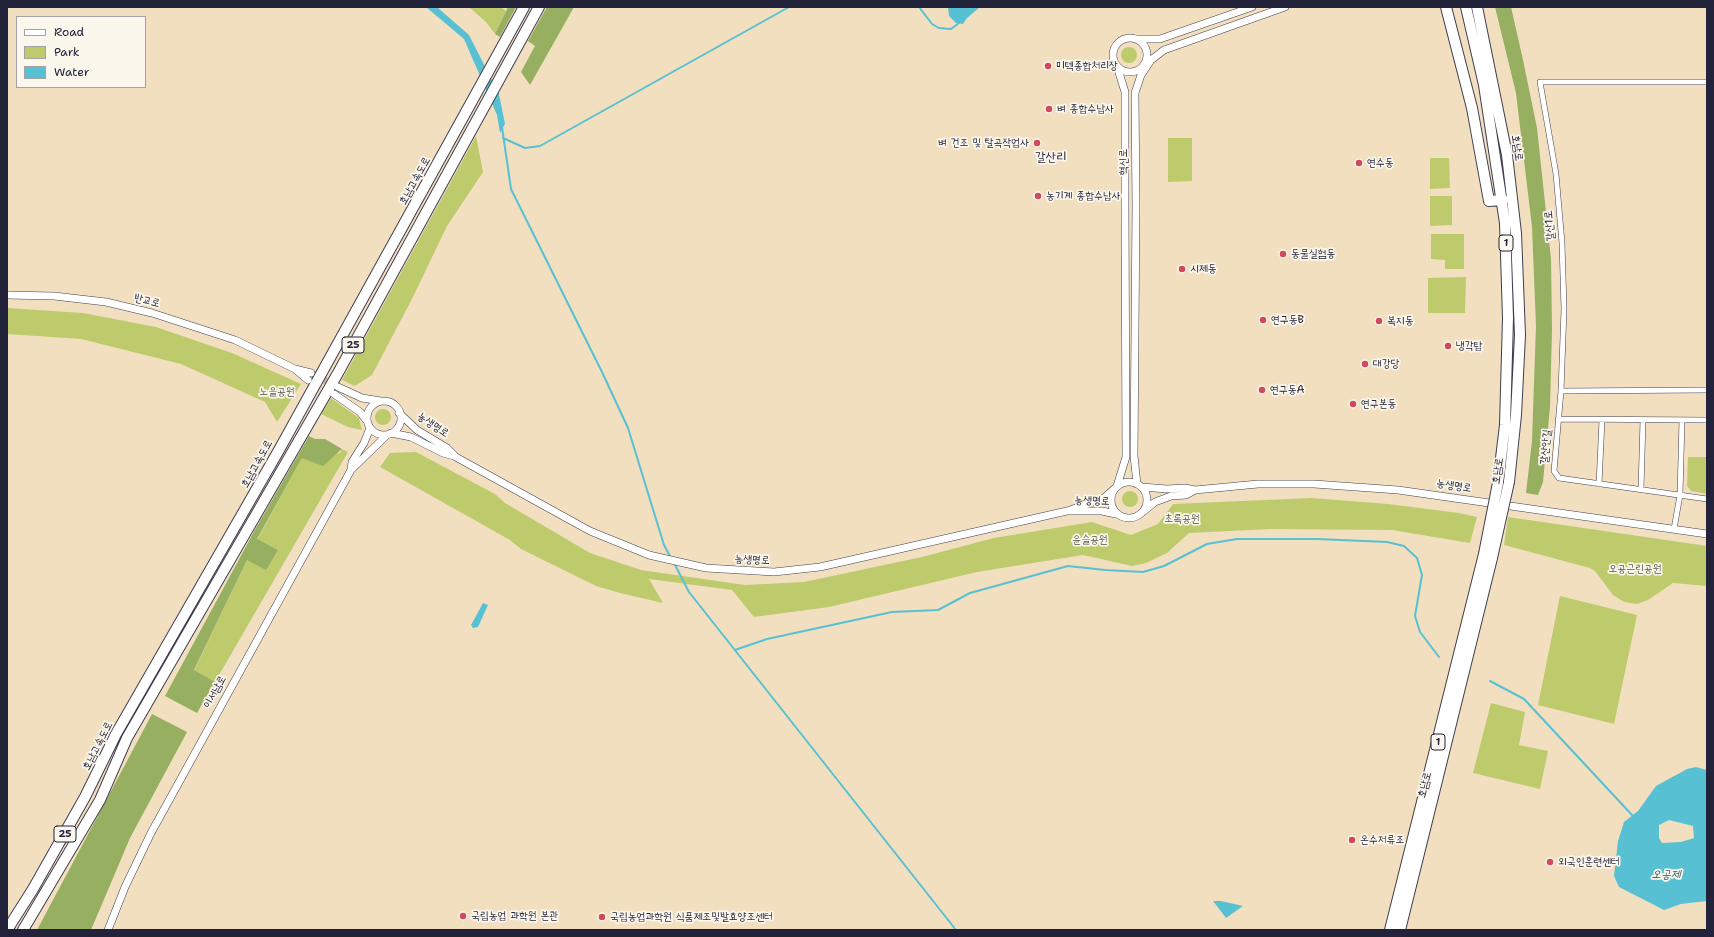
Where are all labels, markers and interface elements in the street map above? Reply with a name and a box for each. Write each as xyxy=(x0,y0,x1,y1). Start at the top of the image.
legend xyxy=(16,16,146,88)
text: Road xyxy=(54,24,84,40)
text: Park xyxy=(54,44,80,60)
place label: 미텍종합처리장 xyxy=(1056,59,1118,73)
marker: 미텍종합처리장 xyxy=(1043,61,1053,71)
text: Water xyxy=(54,64,89,80)
place label: 벼 종합수납사 xyxy=(1057,102,1114,116)
marker: 벼 종합수납사 xyxy=(1044,104,1054,114)
street label: 호남로 xyxy=(1508,134,1526,162)
place label: 벼 건조 및 탈곡작업사 xyxy=(938,136,1029,150)
marker: 벼 건조 및 탈곡작업사 xyxy=(1032,138,1042,148)
street label: 혁신로 xyxy=(1117,149,1131,175)
district label: 갈산리 xyxy=(1035,150,1067,166)
street label: 호남고속도로 xyxy=(396,155,434,207)
place label: 연수동 xyxy=(1367,156,1394,170)
marker: 연수동 xyxy=(1354,158,1364,168)
place label: 농기계 종합수납사 xyxy=(1046,189,1121,203)
marker: 농기계 종합수납사 xyxy=(1033,191,1043,201)
street label: 갈산1로 xyxy=(1542,210,1558,242)
road number: 1 xyxy=(1499,235,1513,251)
place label: 동물실험동 xyxy=(1291,247,1335,261)
marker: 동물실험동 xyxy=(1278,249,1288,259)
place label: 시제동 xyxy=(1190,262,1217,276)
marker: 시제동 xyxy=(1177,264,1187,274)
street label: 반교로 xyxy=(133,291,161,311)
place label: 연구동B xyxy=(1271,313,1304,327)
place label: 복지동 xyxy=(1387,314,1414,328)
marker: 연구동B xyxy=(1258,315,1268,325)
marker: 복지동 xyxy=(1374,316,1384,326)
road number: 25 xyxy=(342,337,364,353)
place label: 냉각탑 xyxy=(1456,339,1483,353)
marker: 냉각탑 xyxy=(1443,341,1453,351)
place label: 대강당 xyxy=(1373,357,1400,371)
marker: 대강당 xyxy=(1360,359,1370,369)
place label: 연구동A xyxy=(1270,383,1305,397)
park label: 노을공원 xyxy=(259,385,295,399)
marker: 연구동A xyxy=(1257,385,1267,395)
place label: 연구본동 xyxy=(1361,397,1396,411)
marker: 연구본동 xyxy=(1348,399,1358,409)
street label: 농생명로 xyxy=(415,410,451,440)
street label: 갈산안길 xyxy=(1538,429,1554,465)
street label: 호남고속도로 xyxy=(238,438,276,490)
street label: 호남로 xyxy=(1490,457,1506,485)
street label: 농생명로 xyxy=(1435,477,1473,495)
street label: 농생명로 xyxy=(1074,494,1110,508)
park label: 초록공원 xyxy=(1164,512,1200,526)
park label: 윤슬공원 xyxy=(1072,533,1108,547)
street label: 농생명로 xyxy=(734,552,770,568)
park label: 오공근린공원 xyxy=(1608,562,1662,576)
street label: 이서남로 xyxy=(201,673,229,711)
street label: 호남고속도로 xyxy=(80,719,116,773)
road number: 1 xyxy=(1431,734,1445,750)
street label: 호남로 xyxy=(1415,771,1435,799)
road number: 25 xyxy=(54,826,76,842)
place label: 온수저류조 xyxy=(1360,833,1404,847)
marker: 온수저류조 xyxy=(1347,835,1357,845)
place label: 외국인훈련센터 xyxy=(1558,855,1620,869)
marker: 외국인훈련센터 xyxy=(1545,857,1555,867)
water label: 오공제 xyxy=(1652,868,1680,882)
place label: 국립농업 과학원 본관 xyxy=(471,909,558,923)
place label: 국립농업과학원 식품제조및발효양조센터 xyxy=(610,910,773,924)
marker: 국립농업 과학원 본관 xyxy=(458,911,468,921)
marker: 국립농업과학원 식품제조및발효양조센터 xyxy=(597,912,607,922)

